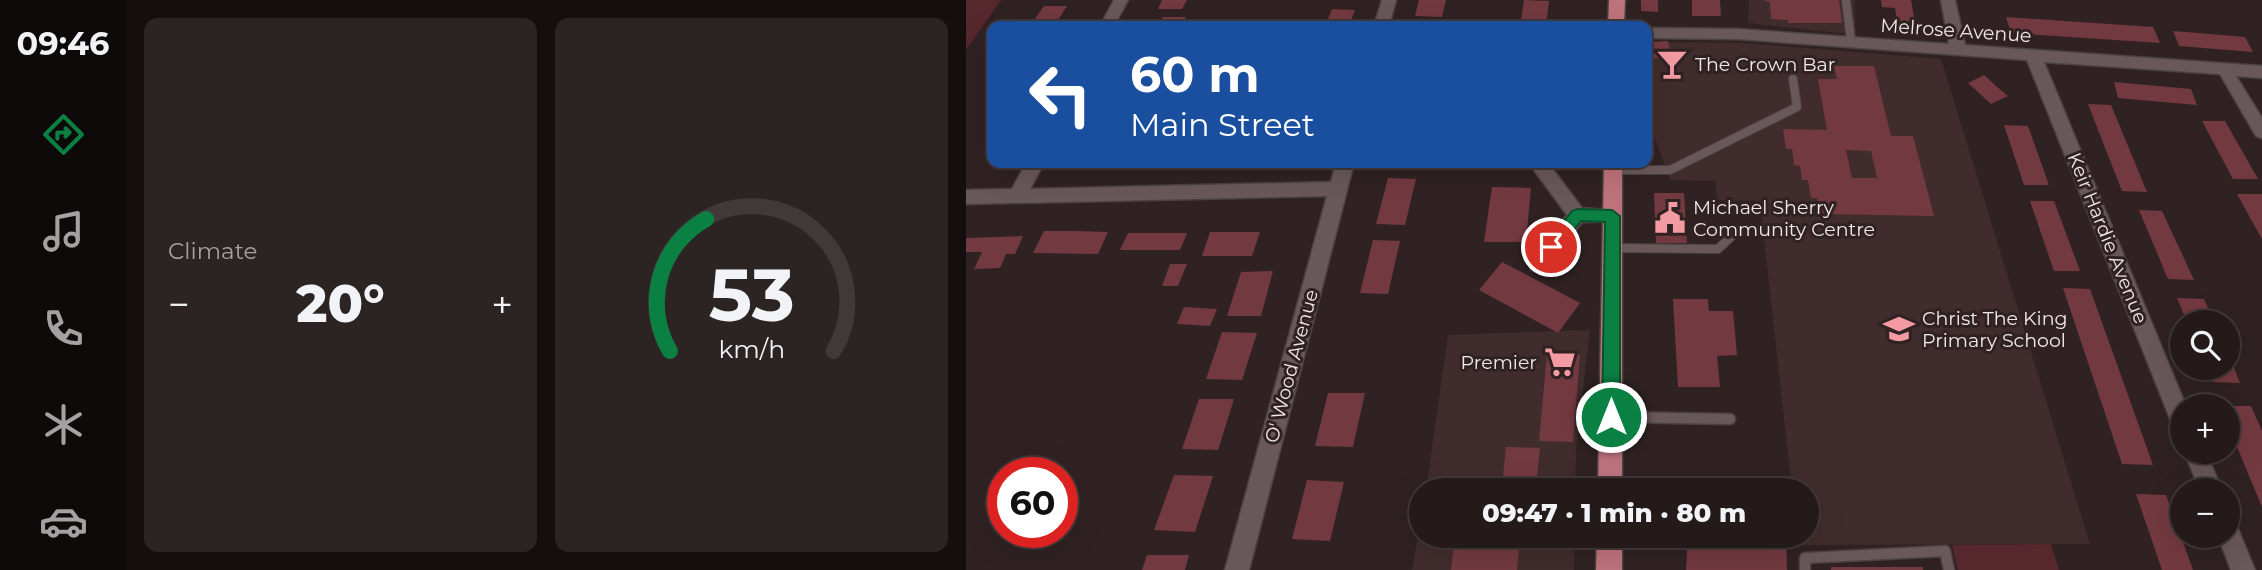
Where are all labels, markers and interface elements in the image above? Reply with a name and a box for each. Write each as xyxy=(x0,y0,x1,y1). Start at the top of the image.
street label: Melrose Avenue xyxy=(1880,14,2032,47)
text: 09:46 xyxy=(17,24,109,63)
text: 60 m xyxy=(1130,45,1260,104)
bar icon: The Crown Bar xyxy=(1655,47,1689,81)
icon: left xyxy=(1015,49,1106,140)
place label: The Crown Bar xyxy=(1695,53,1835,76)
text: Main Street xyxy=(1130,105,1315,144)
icon: directions xyxy=(39,110,88,159)
street label: Keir Hardie Avenue xyxy=(2063,149,2152,327)
place label: Michael Sherry Community Centre xyxy=(1693,196,1875,241)
public building icon: Michael Sherry Community Centre xyxy=(1653,201,1687,235)
icon: music xyxy=(39,207,88,256)
pin xyxy=(1521,217,1581,277)
icon: arrive xyxy=(1532,228,1570,266)
text: Climate xyxy=(168,237,257,265)
text: 53 xyxy=(708,251,795,339)
text: 20° xyxy=(296,272,385,335)
text: − xyxy=(168,281,190,328)
text: + xyxy=(491,281,513,328)
street label: O' Wood Avenue xyxy=(1260,287,1323,445)
icon: phone xyxy=(39,304,88,353)
place label: Christ The King Primary School xyxy=(1922,307,2068,352)
map controls xyxy=(2170,310,2240,548)
button: search xyxy=(2170,310,2240,380)
school or university icon: Christ The King Primary School xyxy=(1882,312,1916,346)
text: km/h xyxy=(718,334,785,364)
supermarket icon: Premier xyxy=(1543,345,1577,379)
place label: Premier xyxy=(1461,351,1537,374)
position arrow xyxy=(1574,380,1648,454)
button: + xyxy=(2170,394,2240,464)
icon: climate xyxy=(39,400,88,449)
speed limit sign: 60 xyxy=(987,457,1078,548)
button: − xyxy=(2170,478,2240,548)
icon: car xyxy=(39,497,88,546)
text: 09:47 · 1 min · 80 m xyxy=(1482,497,1746,529)

